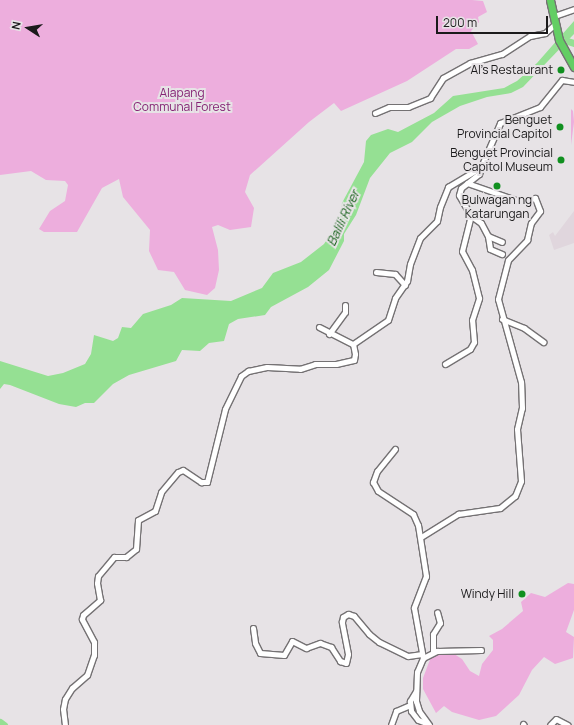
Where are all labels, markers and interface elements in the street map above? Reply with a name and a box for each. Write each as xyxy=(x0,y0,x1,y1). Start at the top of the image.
north arrow xyxy=(8,8,48,48)
scale bar xyxy=(438,8,550,34)
text: 200 m xyxy=(443,14,477,31)
text: N xyxy=(8,20,24,31)
place label: Al's Restaurant xyxy=(470,63,553,77)
marker: Al's Restaurant xyxy=(556,65,566,75)
park label: Alapang Communal Forest xyxy=(133,86,231,114)
place label: Benguet Provincial Capitol xyxy=(457,113,552,141)
marker: Benguet Provincial Capitol xyxy=(555,122,565,132)
place label: Benguet Provincial Capitol Museum xyxy=(450,146,553,174)
marker: Benguet Provincial Capitol Museum xyxy=(556,155,566,165)
marker: Bulwagan ng Katarungan xyxy=(492,181,502,191)
water label: Balili River xyxy=(323,188,363,248)
place label: Bulwagan ng Katarungan xyxy=(462,193,532,221)
place label: Windy Hill xyxy=(461,587,514,601)
marker: Windy Hill xyxy=(517,589,527,599)

